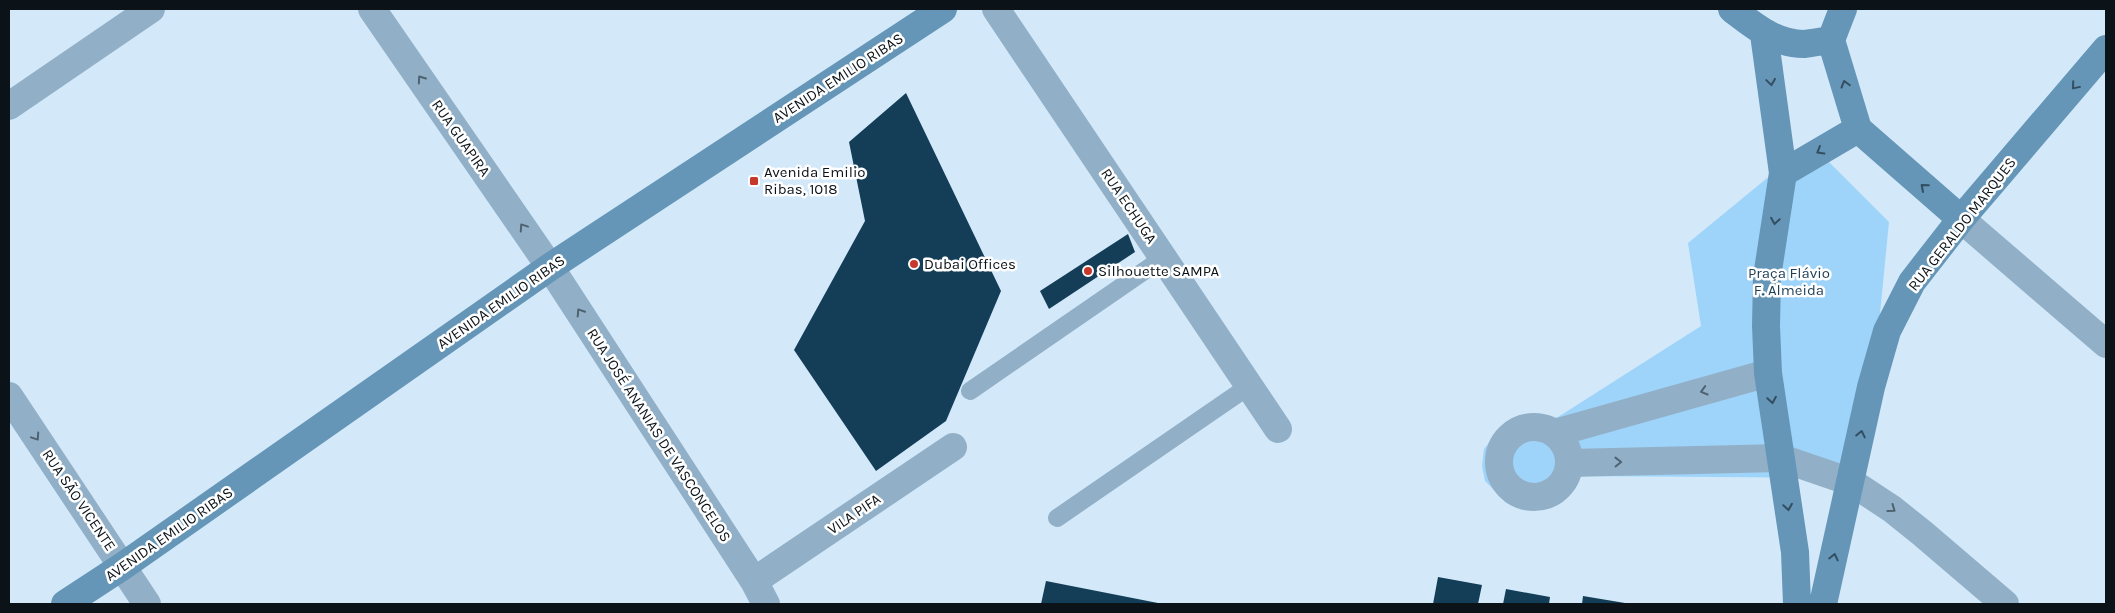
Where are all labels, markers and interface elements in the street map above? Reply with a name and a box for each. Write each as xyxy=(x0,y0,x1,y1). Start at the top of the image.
street label: AVENIDA EMILIO RIBAS xyxy=(769,29,907,127)
one-way arrow xyxy=(418,75,427,85)
one-way arrow xyxy=(1765,78,1776,86)
one-way arrow xyxy=(2072,80,2080,89)
one-way arrow xyxy=(1840,81,1850,89)
street label: RUA GUAPIRA xyxy=(428,96,494,180)
one-way arrow xyxy=(1817,145,1826,155)
street label: RUA GERALDO MARQUES xyxy=(1904,154,2020,294)
place label: Avenida Emilio Ribas, 1018 xyxy=(764,163,866,198)
street label: RUA ECHUGA xyxy=(1097,165,1161,247)
marker: Avenida Emilio Ribas, 1018 xyxy=(748,175,760,187)
one-way arrow xyxy=(1921,185,1930,193)
one-way arrow xyxy=(1771,217,1781,226)
one-way arrow xyxy=(520,223,529,233)
street label: AVENIDA EMILIO RIBAS xyxy=(434,251,568,353)
place label: Dubai Offices xyxy=(924,255,1016,273)
marker: Dubai Offices xyxy=(908,258,920,270)
place label: Silhouette SAMPA xyxy=(1098,262,1219,280)
park label: Praça Flávio F. Almeida xyxy=(1748,264,1830,299)
marker: Silhouette SAMPA xyxy=(1082,265,1094,277)
one-way arrow xyxy=(576,309,586,318)
street label: RUA JOSÉ ANANIAS DE VASCONCELOS xyxy=(583,325,735,545)
one-way arrow xyxy=(1701,385,1709,395)
one-way arrow xyxy=(1767,396,1777,405)
one-way arrow xyxy=(1855,430,1866,439)
one-way arrow xyxy=(30,431,39,440)
street label: RUA SÃO VICENTE xyxy=(38,446,120,554)
one-way arrow xyxy=(1615,457,1623,467)
street label: AVENIDA EMILIO RIBAS xyxy=(102,483,236,585)
street label: VILA PIFA xyxy=(824,490,884,538)
one-way arrow xyxy=(1783,502,1793,511)
one-way arrow xyxy=(1886,503,1896,512)
one-way arrow xyxy=(1828,552,1839,561)

